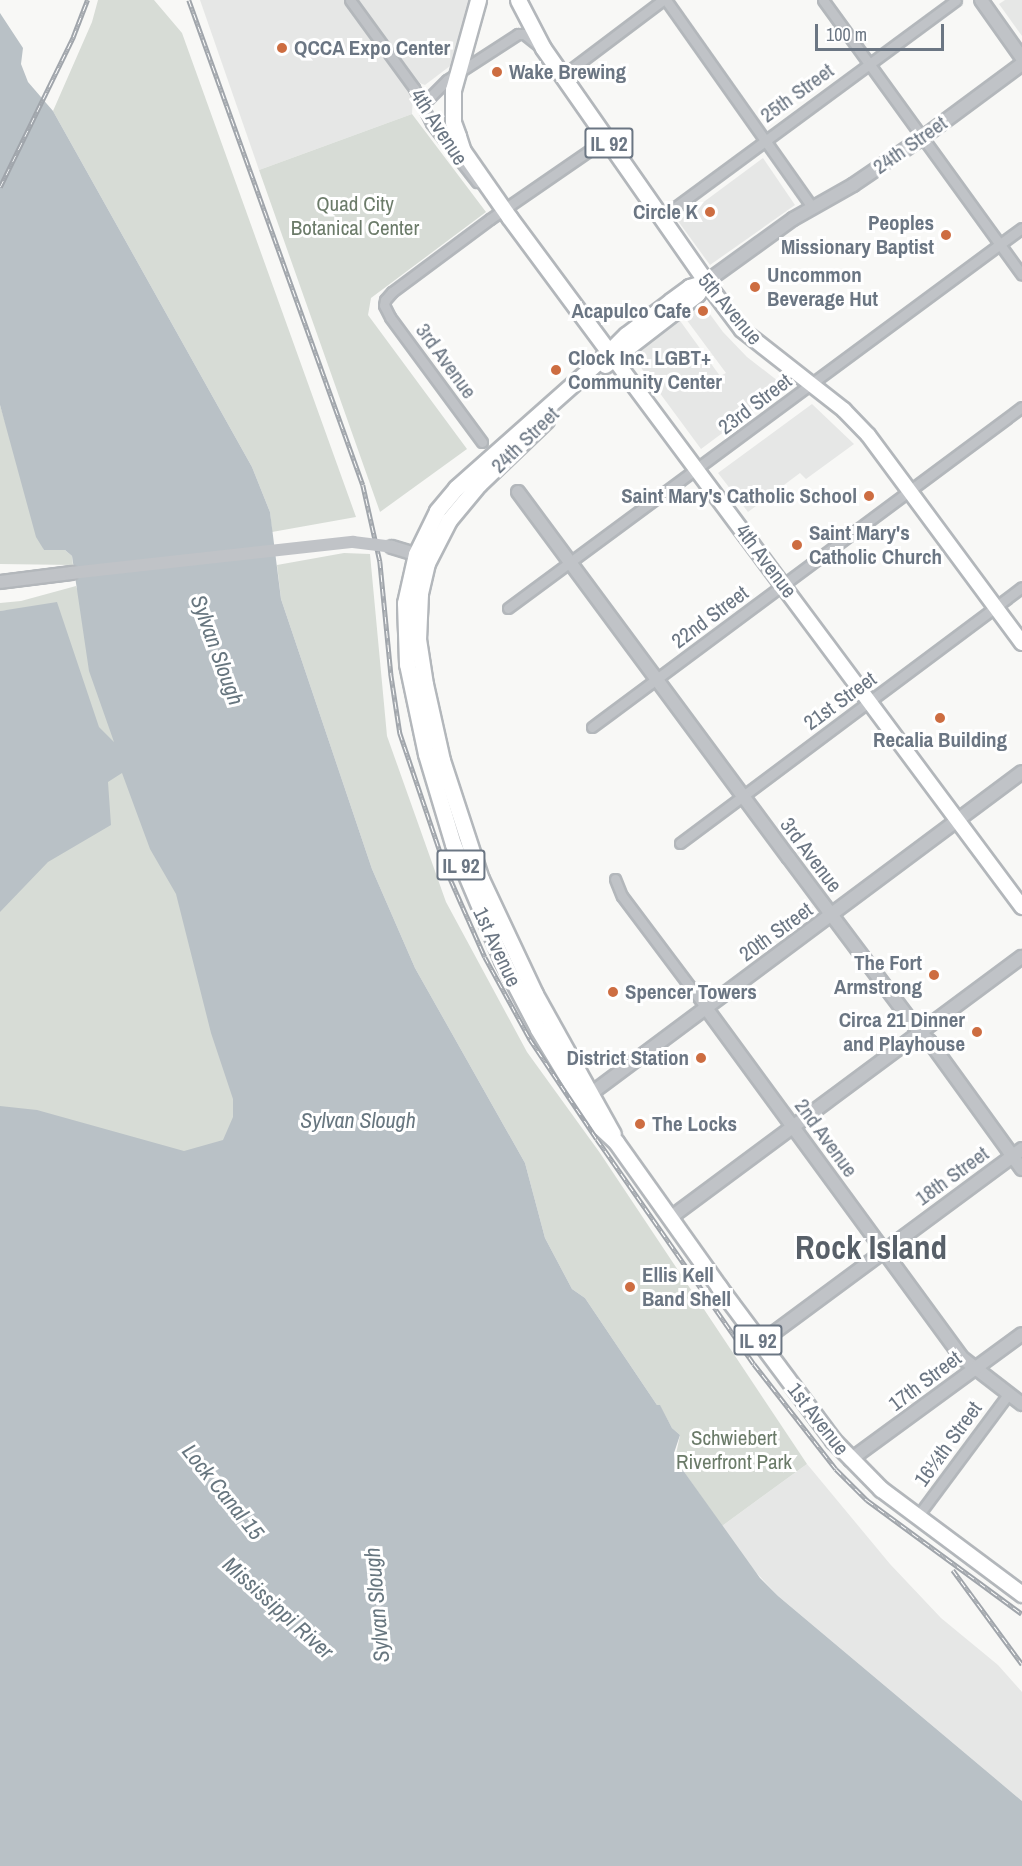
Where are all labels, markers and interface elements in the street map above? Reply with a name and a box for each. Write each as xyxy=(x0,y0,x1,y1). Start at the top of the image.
scale bar xyxy=(818,12,947,50)
text: 100 m xyxy=(826,22,867,47)
place label: QCCA Expo Center xyxy=(294,35,451,61)
marker: QCCA Expo Center xyxy=(275,41,289,55)
street label: 25th Street xyxy=(756,58,838,128)
place label: Wake Brewing xyxy=(509,59,626,85)
marker: Wake Brewing xyxy=(490,65,504,79)
street label: 4th Avenue xyxy=(405,84,473,170)
street label: 24th Street xyxy=(868,111,952,179)
road number: IL 92 xyxy=(584,126,634,160)
park label: Quad City Botanical Center xyxy=(291,191,419,241)
place label: Circle K xyxy=(633,199,698,225)
marker: Circle K xyxy=(703,205,717,219)
place label: Peoples Missionary Baptist xyxy=(781,210,934,260)
marker: Peoples Missionary Baptist xyxy=(939,228,953,242)
place label: Uncommon Beverage Hut xyxy=(767,262,878,312)
street label: 5th Avenue xyxy=(692,268,768,350)
marker: Uncommon Beverage Hut xyxy=(748,280,762,294)
place label: Acapulco Cafe xyxy=(571,298,691,324)
marker: Acapulco Cafe xyxy=(696,304,710,318)
street label: 3rd Avenue xyxy=(410,318,482,404)
place label: Clock Inc. LGBT+ Community Center xyxy=(568,345,722,395)
marker: Clock Inc. LGBT+ Community Center xyxy=(549,363,563,377)
street label: 23rd Street xyxy=(713,368,797,440)
street label: 24th Street xyxy=(486,402,564,478)
place label: Saint Mary's Catholic School xyxy=(621,483,857,509)
marker: Saint Mary's Catholic School xyxy=(862,489,876,503)
street label: 4th Avenue xyxy=(730,519,802,603)
place label: Saint Mary's Catholic Church xyxy=(809,520,942,570)
marker: Saint Mary's Catholic Church xyxy=(790,538,804,552)
street label: 22nd Street xyxy=(667,580,753,654)
water label: Sylvan Slough xyxy=(185,591,249,709)
street label: 21st Street xyxy=(799,666,881,736)
marker: Recalia Building xyxy=(933,711,947,725)
place label: Recalia Building xyxy=(873,727,1007,753)
street label: 3rd Avenue xyxy=(775,812,847,898)
road number: IL 92 xyxy=(436,848,486,882)
street label: 20th Street xyxy=(735,897,817,967)
street label: 1st Avenue xyxy=(467,903,527,991)
place label: The Fort Armstrong xyxy=(834,950,922,1000)
marker: The Fort Armstrong xyxy=(927,968,941,982)
place label: Spencer Towers xyxy=(625,979,757,1005)
marker: Spencer Towers xyxy=(606,985,620,999)
place label: Circa 21 Dinner and Playhouse xyxy=(839,1007,965,1057)
marker: Circa 21 Dinner and Playhouse xyxy=(970,1025,984,1039)
place label: District Station xyxy=(567,1045,689,1071)
marker: District Station xyxy=(694,1051,708,1065)
street label: 2nd Avenue xyxy=(789,1094,863,1182)
water label: Sylvan Slough xyxy=(300,1108,416,1134)
place label: The Locks xyxy=(652,1111,737,1137)
marker: The Locks xyxy=(633,1117,647,1131)
street label: 18th Street xyxy=(911,1141,993,1211)
district label: Rock Island xyxy=(795,1228,947,1268)
place label: Ellis Kell Band Shell xyxy=(642,1262,731,1312)
marker: Ellis Kell Band Shell xyxy=(623,1280,637,1294)
road number: IL 92 xyxy=(732,1323,783,1357)
street label: 17th Street xyxy=(884,1346,966,1416)
street label: 1st Avenue xyxy=(782,1377,854,1461)
street label: 16½th Street xyxy=(909,1397,987,1491)
park label: Schwiebert Riverfront Park xyxy=(676,1425,792,1475)
water label: Lock Canal 15 xyxy=(176,1439,270,1545)
water label: Sylvan Slough xyxy=(359,1546,395,1664)
water label: Mississippi River xyxy=(217,1552,339,1664)

